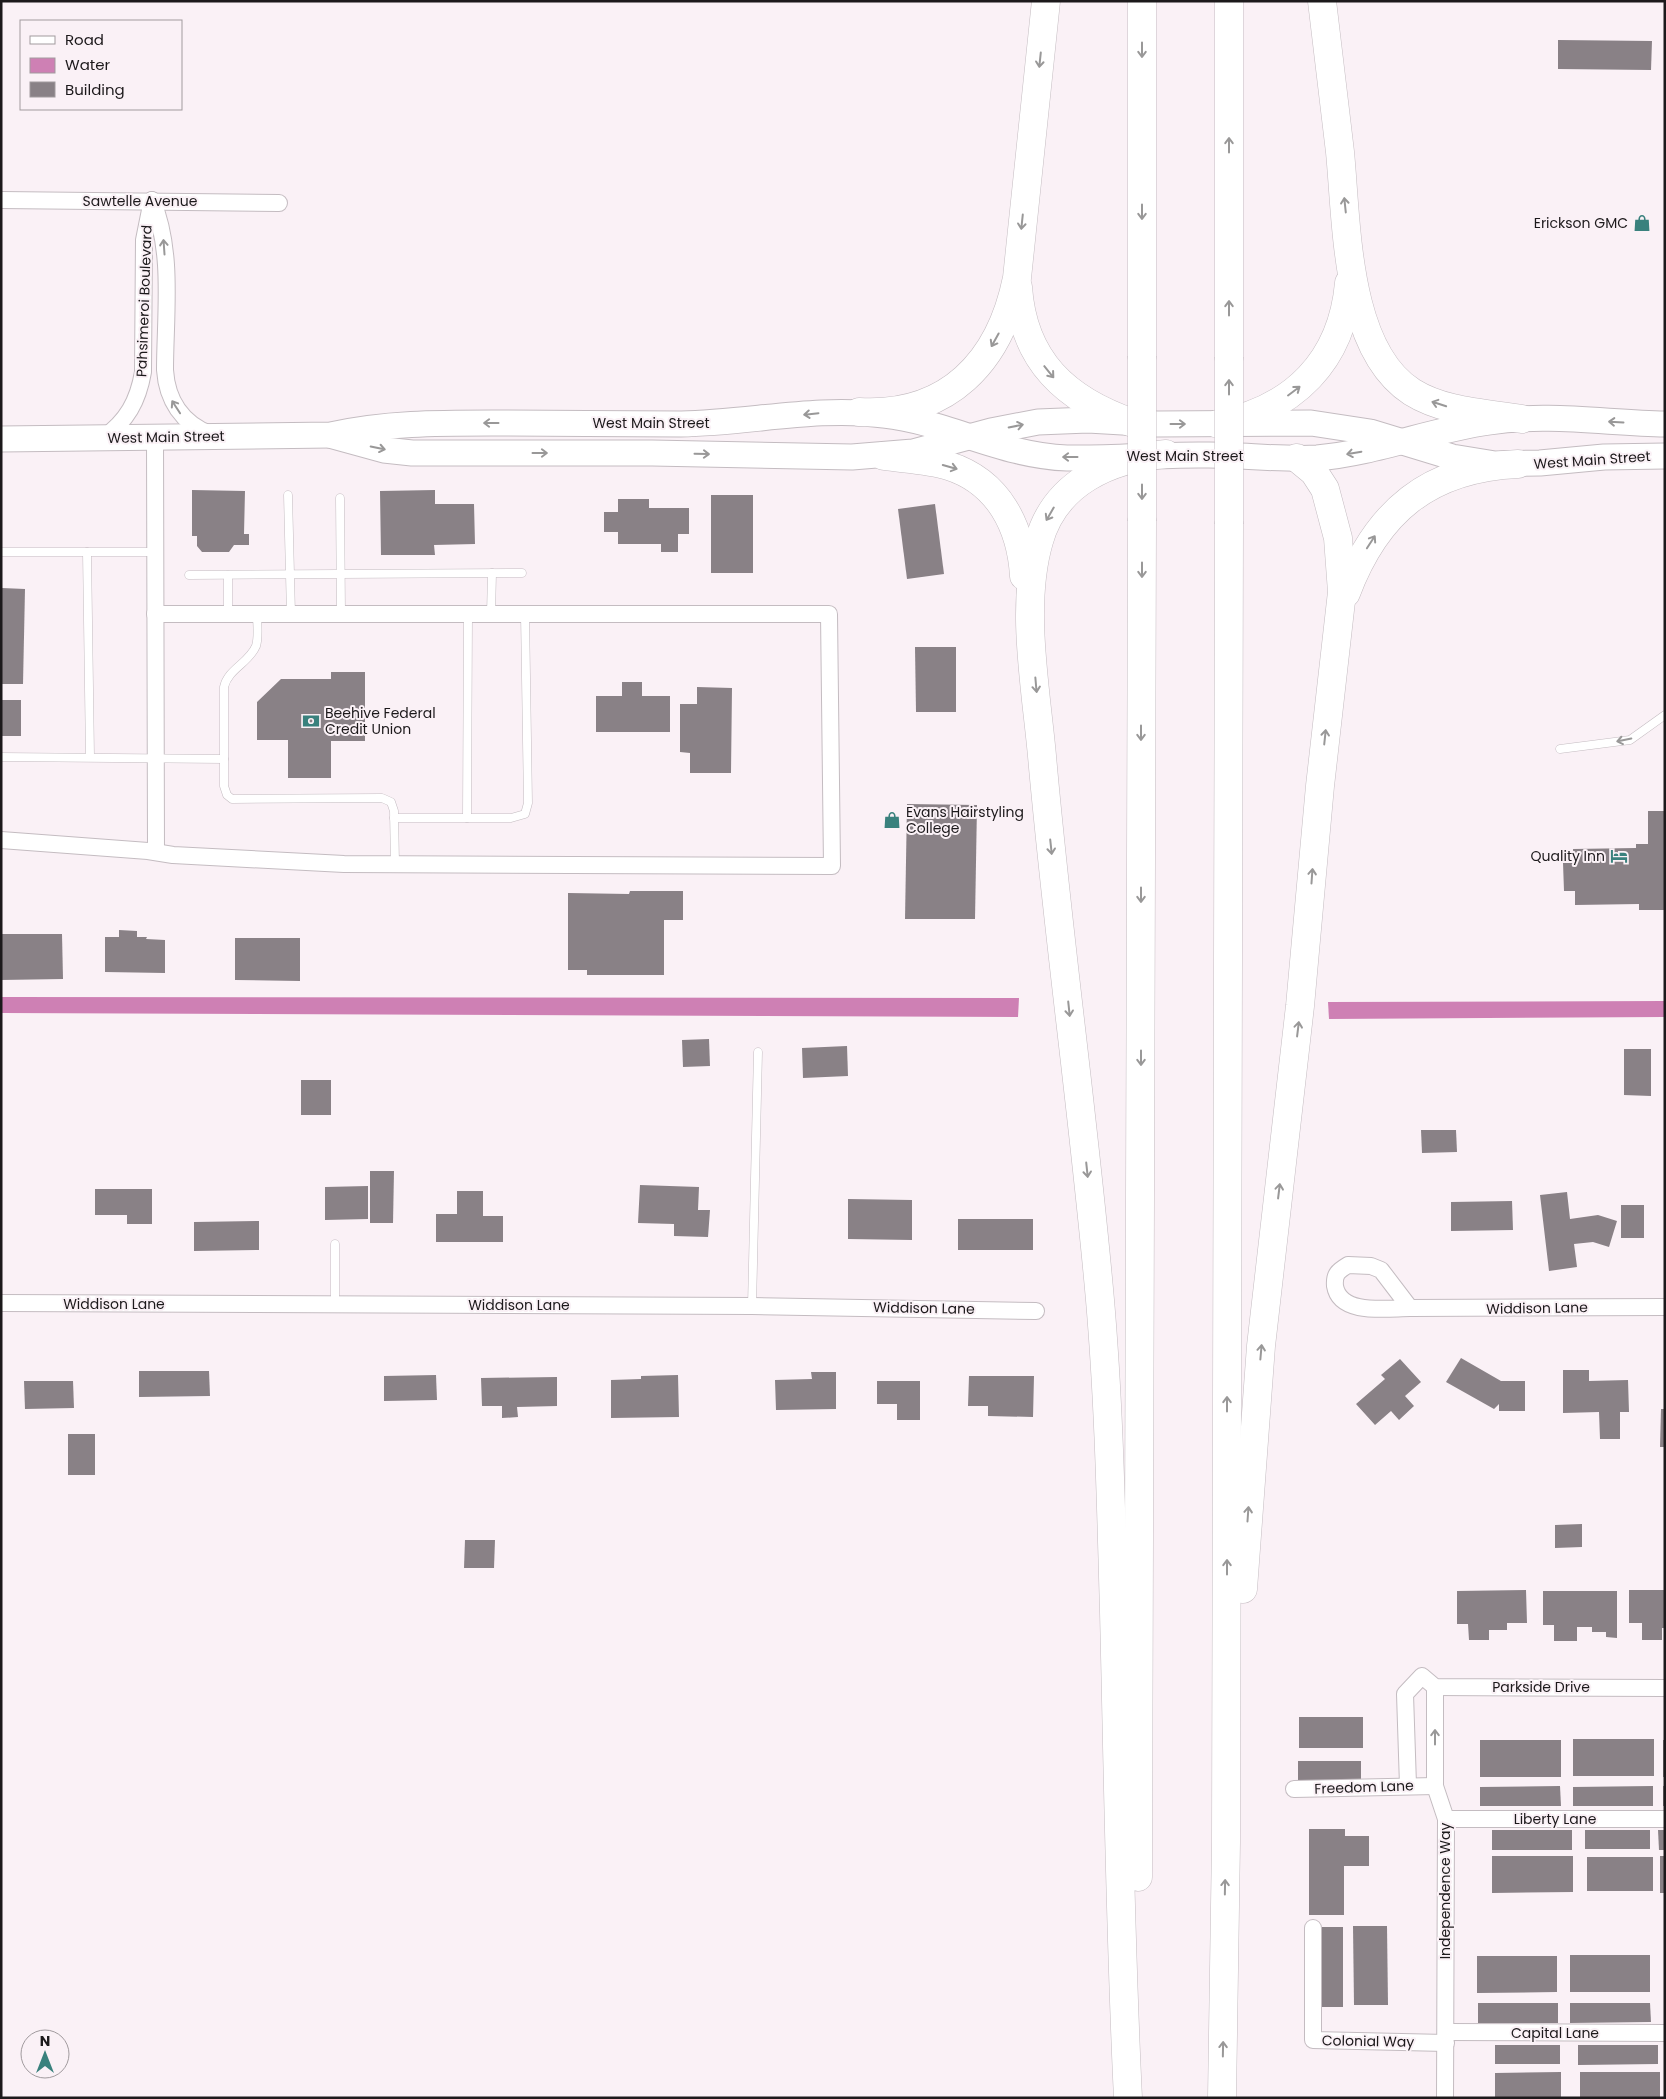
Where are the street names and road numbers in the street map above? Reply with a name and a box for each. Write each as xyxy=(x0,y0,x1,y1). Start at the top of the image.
street label: Sawtelle Avenue xyxy=(83,191,198,211)
street label: Pahsimeroi Boulevard xyxy=(131,225,157,377)
street label: West Main Street xyxy=(592,413,710,433)
street label: West Main Street xyxy=(107,426,225,448)
street label: West Main Street xyxy=(1126,446,1244,466)
street label: West Main Street xyxy=(1533,446,1651,474)
street label: Widdison Lane xyxy=(63,1294,165,1314)
street label: Widdison Lane xyxy=(468,1295,570,1315)
street label: Widdison Lane xyxy=(873,1297,975,1319)
street label: Widdison Lane xyxy=(1486,1297,1588,1319)
street label: Parkside Drive xyxy=(1492,1677,1590,1697)
street label: Freedom Lane xyxy=(1314,1775,1414,1799)
street label: Liberty Lane xyxy=(1514,1809,1597,1829)
street label: Independence Way xyxy=(1435,1823,1455,1959)
street label: Capital Lane xyxy=(1511,2023,1599,2043)
street label: Colonial Way xyxy=(1322,2030,1414,2052)

